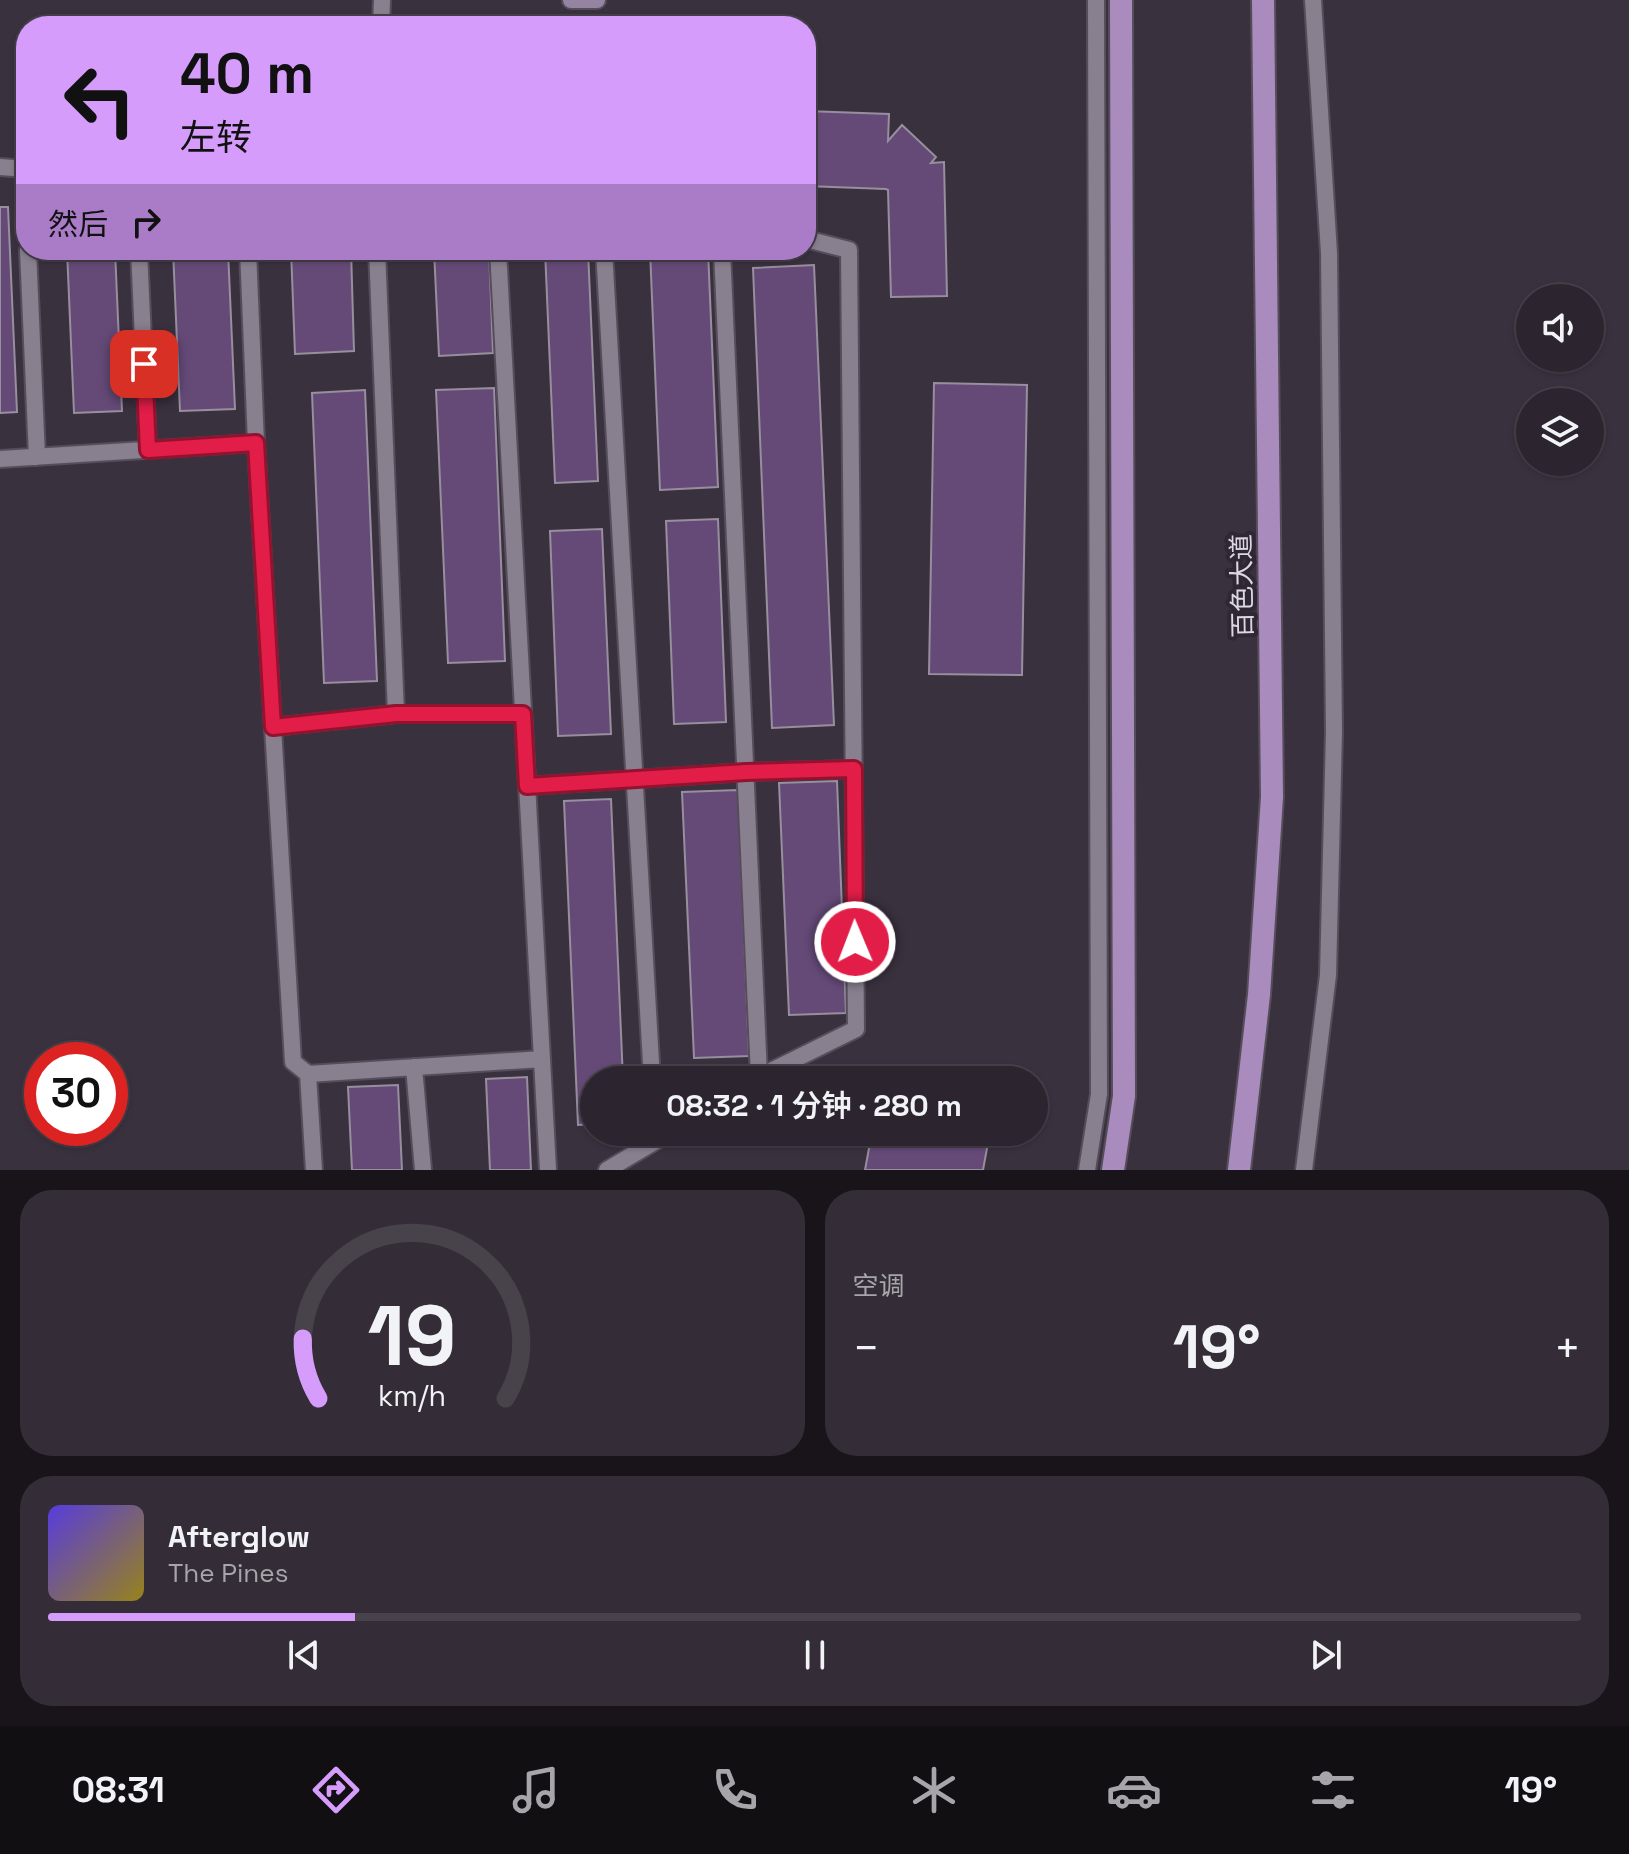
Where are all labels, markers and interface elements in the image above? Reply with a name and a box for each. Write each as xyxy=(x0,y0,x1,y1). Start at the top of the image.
text: 40 m xyxy=(180,38,314,109)
icon: left xyxy=(48,48,152,152)
text: 左转 xyxy=(180,115,252,161)
icon: right xyxy=(124,200,168,244)
text: 然后 xyxy=(48,205,108,244)
map controls xyxy=(1516,284,1604,476)
button: sound xyxy=(1516,284,1604,372)
pin xyxy=(110,330,178,398)
icon: arrive xyxy=(122,342,166,386)
button: layers xyxy=(1516,388,1604,476)
street label: 百色大道 xyxy=(1224,534,1260,638)
position arrow xyxy=(813,900,897,984)
speed limit sign: 30 xyxy=(24,1042,128,1146)
text: 08:32 · 1 分钟 · 280 m xyxy=(666,1086,962,1125)
text: 空调 xyxy=(853,1269,905,1303)
text: 19 xyxy=(368,1283,457,1389)
text: 19° xyxy=(1173,1309,1261,1386)
text: − xyxy=(853,1320,880,1376)
text: + xyxy=(1554,1320,1581,1376)
text: km/h xyxy=(378,1378,446,1414)
text: Afterglow xyxy=(168,1517,310,1556)
text: The Pines xyxy=(168,1556,288,1590)
icon: previous xyxy=(282,1633,326,1677)
icon: pause xyxy=(793,1633,837,1677)
icon: next xyxy=(1304,1633,1348,1677)
icon: directions xyxy=(308,1762,364,1818)
icon: music xyxy=(508,1762,564,1818)
icon: phone xyxy=(707,1762,763,1818)
icon: climate xyxy=(906,1762,962,1818)
icon: car xyxy=(1106,1762,1162,1818)
icon: filters xyxy=(1305,1762,1361,1818)
text: 08:31 xyxy=(72,1767,165,1813)
text: 19° xyxy=(1504,1767,1557,1813)

